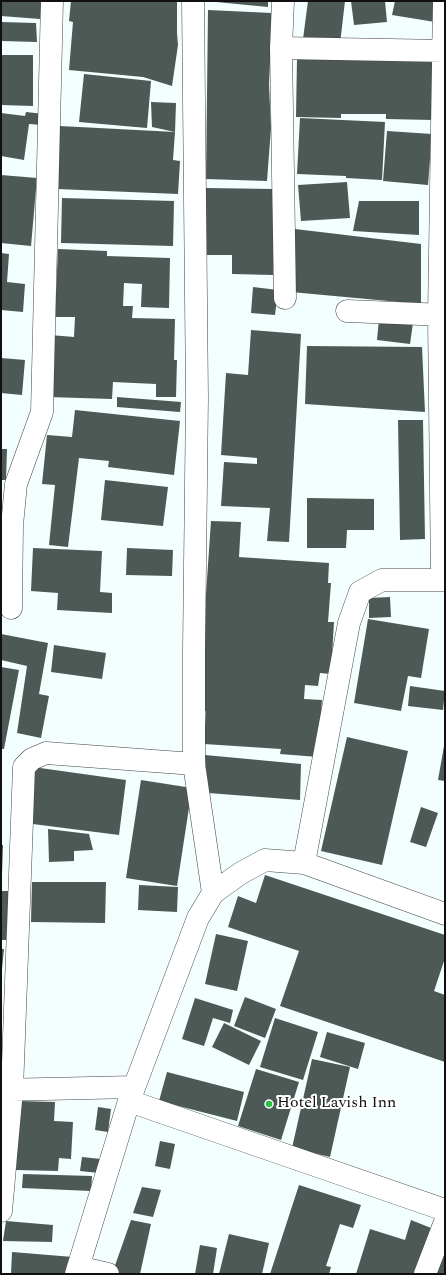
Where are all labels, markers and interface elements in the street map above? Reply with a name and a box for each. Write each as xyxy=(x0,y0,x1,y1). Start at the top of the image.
place label: Hotel Lavish Inn xyxy=(277,1094,396,1114)
marker: Hotel Lavish Inn xyxy=(264,1099,274,1109)

